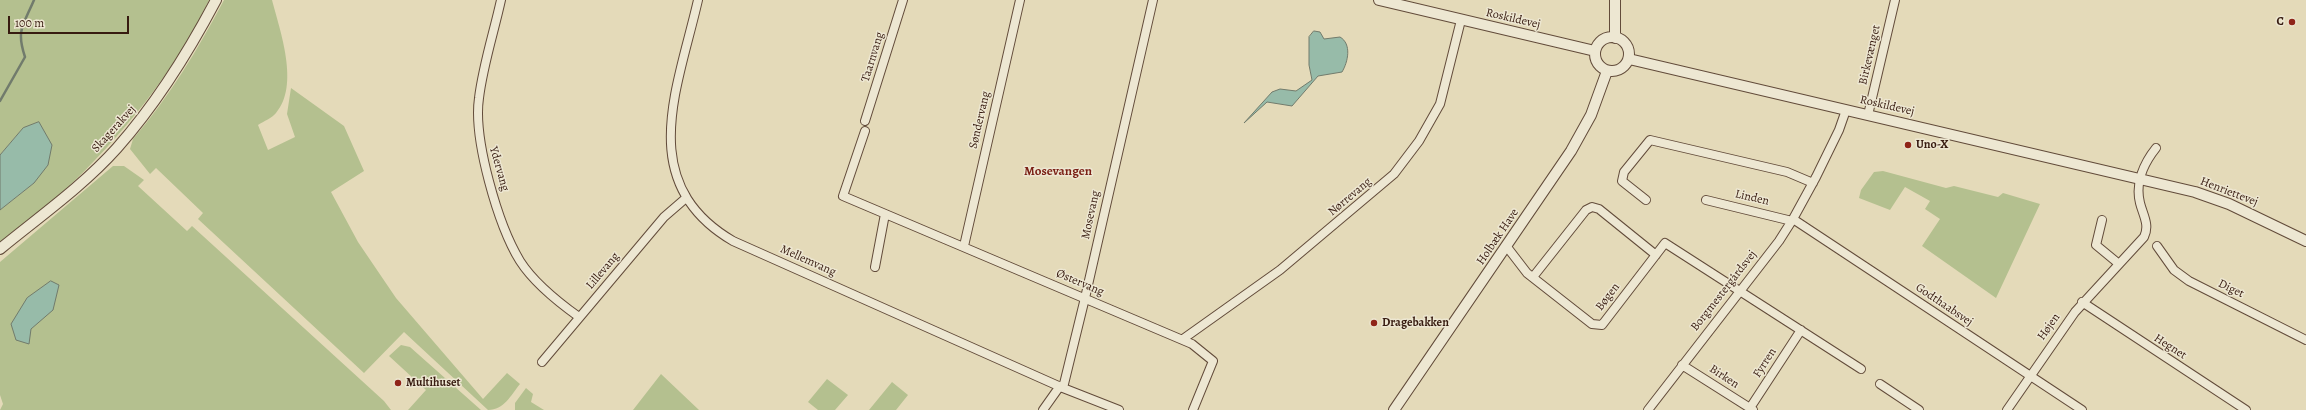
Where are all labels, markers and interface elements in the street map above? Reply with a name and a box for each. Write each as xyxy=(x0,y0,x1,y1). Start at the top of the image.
street label: Roskildevej xyxy=(1484,6,1542,32)
scale bar xyxy=(10,8,131,34)
text: 100 m xyxy=(15,15,44,31)
place label: C xyxy=(2277,15,2284,29)
marker: C xyxy=(2287,17,2297,27)
street label: Birkevænget xyxy=(1856,24,1884,86)
street label: Taarnvang xyxy=(859,30,887,84)
street label: Søndervang xyxy=(966,90,994,150)
street label: Roskildevej xyxy=(1858,93,1916,119)
street label: Skagerakvej xyxy=(89,102,139,156)
place label: Uno-X xyxy=(1916,138,1948,152)
marker: Uno-X xyxy=(1903,140,1913,150)
street label: Ydervang xyxy=(486,145,512,193)
district label: Mosevangen xyxy=(1024,164,1092,180)
street label: Henriettevej xyxy=(2198,174,2260,210)
street label: Nørrevang xyxy=(1325,175,1375,219)
street label: Linden xyxy=(1734,187,1770,209)
street label: Mosevang xyxy=(1079,189,1103,241)
street label: Holbæk Have xyxy=(1474,206,1522,268)
street label: Mellemvang xyxy=(778,242,838,280)
street label: Borgmestergårdsvej xyxy=(1688,248,1760,334)
street label: Lillevang xyxy=(583,250,623,292)
street label: Østervang xyxy=(1054,266,1106,300)
street label: Diget xyxy=(2216,277,2246,301)
street label: Bøgen xyxy=(1593,280,1623,314)
street label: Godthaabsvej xyxy=(1913,281,1975,329)
street label: Højen xyxy=(2035,311,2063,343)
place label: Dragebakken xyxy=(1382,316,1449,330)
marker: Dragebakken xyxy=(1369,318,1379,328)
street label: Hegnet xyxy=(2151,331,2189,363)
street label: Fyrren xyxy=(1750,345,1780,381)
street label: Birken xyxy=(1706,362,1742,392)
place label: Multihuset xyxy=(406,376,461,390)
marker: Multihuset xyxy=(393,378,403,388)

